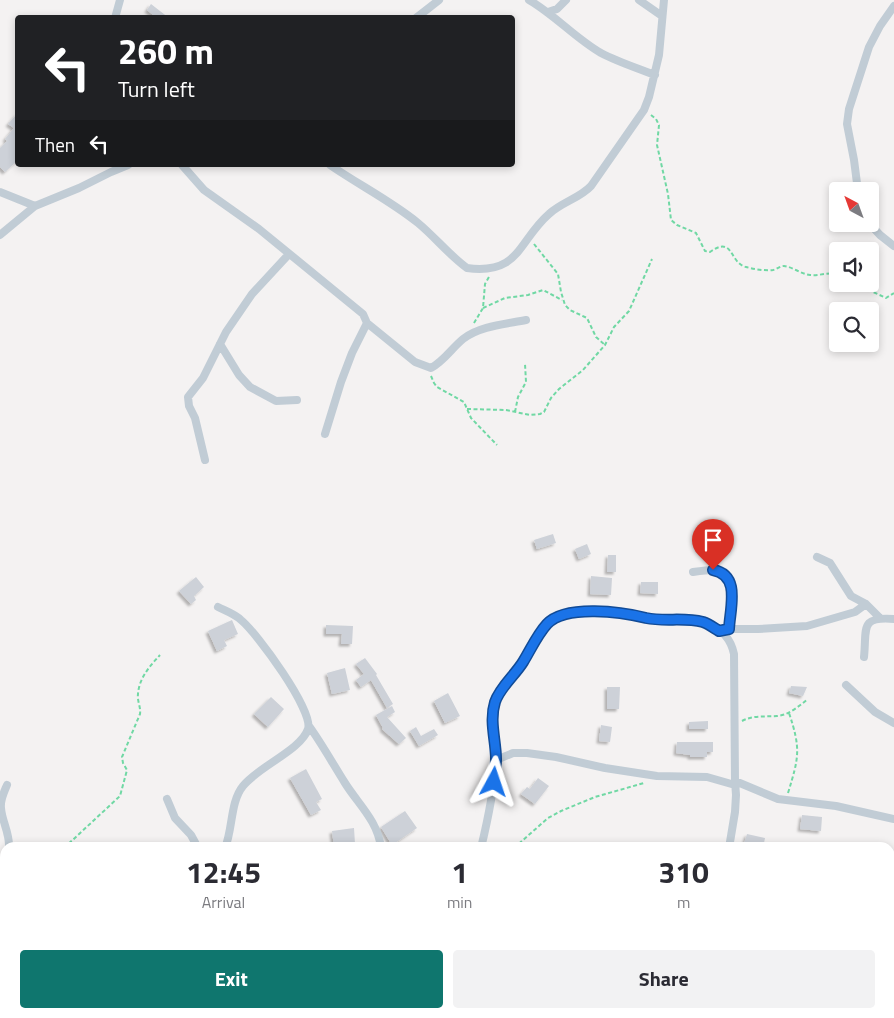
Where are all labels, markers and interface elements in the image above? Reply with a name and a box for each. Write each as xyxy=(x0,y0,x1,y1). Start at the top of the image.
text: 260 m xyxy=(118,24,214,78)
icon: left xyxy=(35,35,100,100)
text: Turn left xyxy=(118,72,195,106)
text: Then xyxy=(35,130,75,159)
icon: left xyxy=(85,130,113,158)
north arrow xyxy=(829,182,879,232)
map controls xyxy=(829,182,879,352)
button: sound xyxy=(829,242,879,292)
button: search xyxy=(829,302,879,352)
pin xyxy=(692,519,734,570)
icon: arrive xyxy=(699,526,727,554)
position arrow xyxy=(467,755,519,807)
text: 12:45 xyxy=(186,849,261,895)
text: 1 xyxy=(451,849,468,895)
text: 310 xyxy=(659,849,709,895)
text: Arrival xyxy=(202,890,245,914)
text: min xyxy=(447,890,472,914)
text: m xyxy=(677,890,690,914)
button: Exit xyxy=(20,950,443,1008)
button: Share xyxy=(453,950,875,1008)

